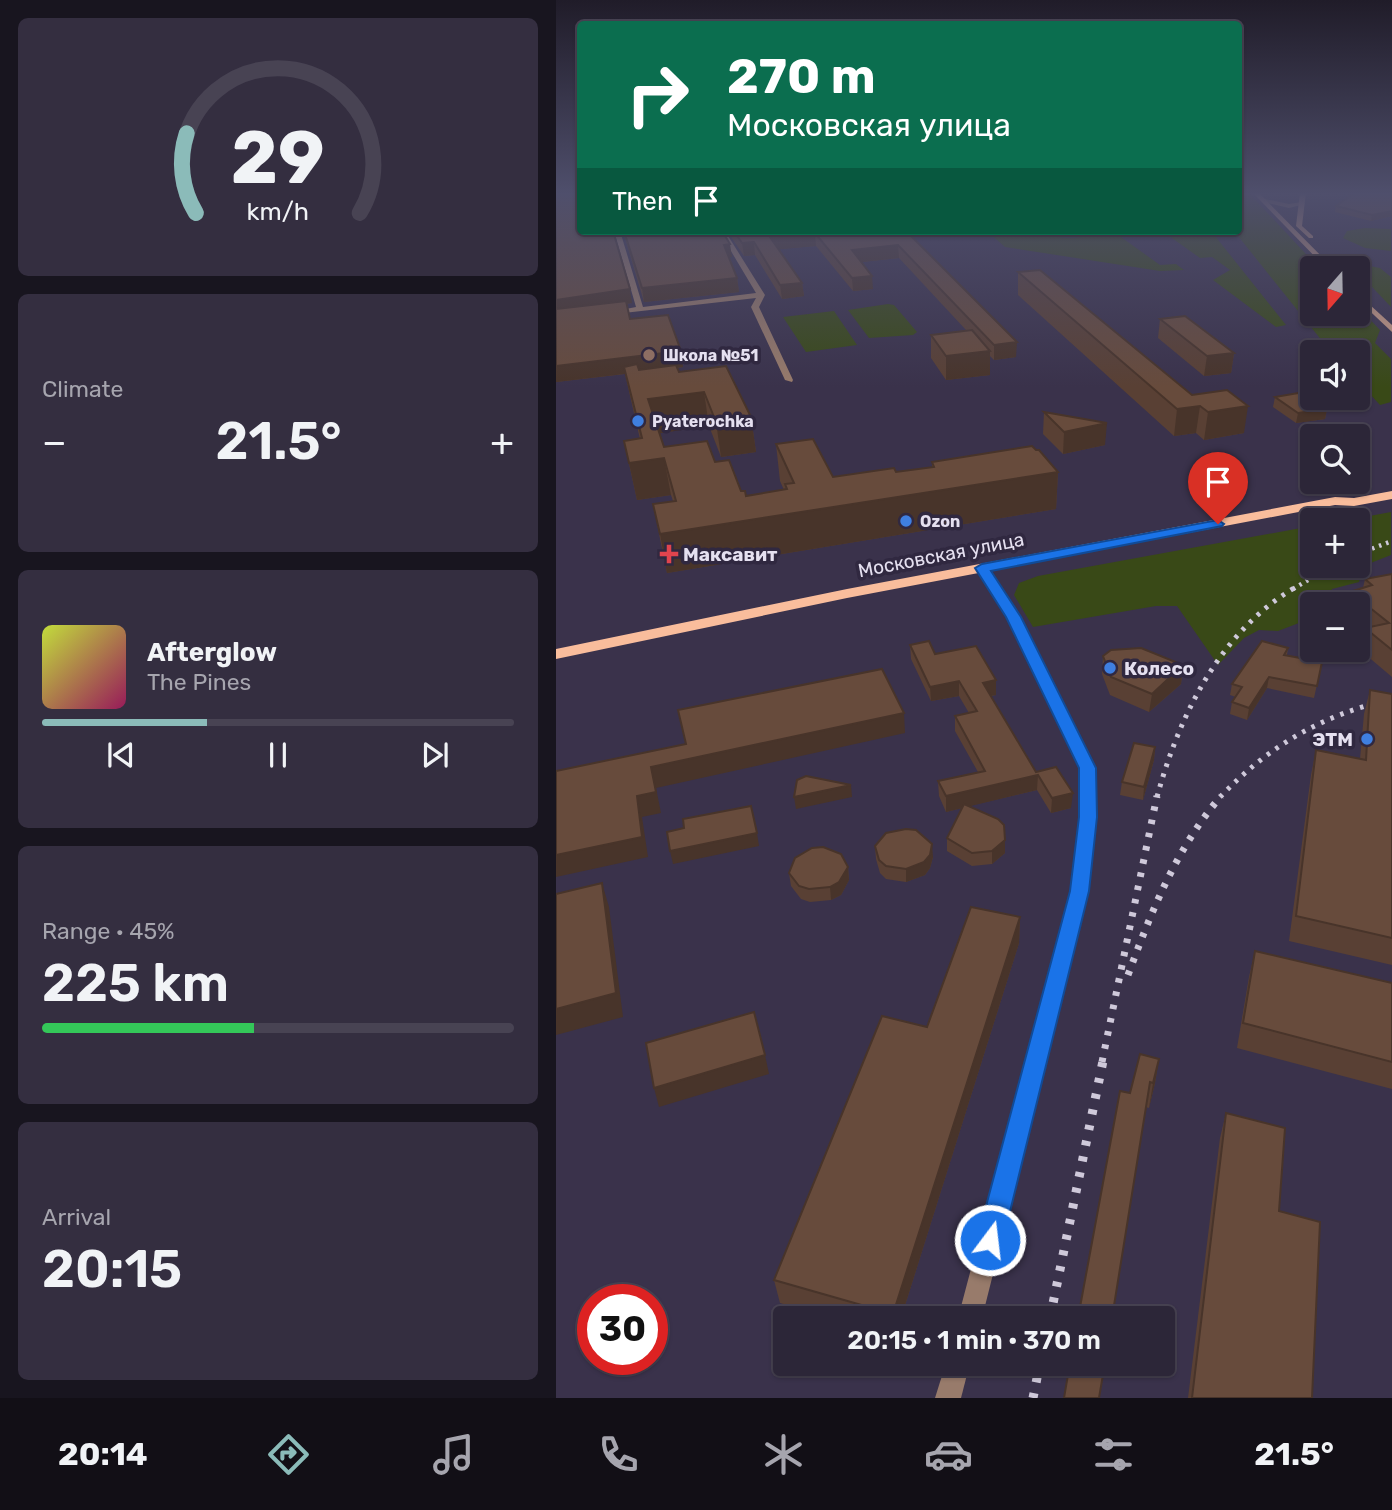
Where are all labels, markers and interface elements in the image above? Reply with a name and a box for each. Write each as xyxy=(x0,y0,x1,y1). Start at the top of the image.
text: 270 m xyxy=(727,47,876,105)
icon: right xyxy=(612,49,703,140)
text: Московская улица xyxy=(727,106,1011,144)
text: 29 xyxy=(231,115,325,201)
icon: arrive xyxy=(687,182,725,220)
text: Then xyxy=(612,186,673,217)
text: km/h xyxy=(247,197,309,226)
north arrow xyxy=(1300,256,1370,326)
map controls xyxy=(1300,256,1370,662)
button: sound xyxy=(1300,340,1370,410)
place label: Школа №51 xyxy=(663,346,758,365)
marker: Школа №51 xyxy=(641,347,657,363)
text: Climate xyxy=(42,375,123,403)
text: 21.5° xyxy=(215,410,342,472)
place label: Pyaterochka xyxy=(652,412,754,431)
marker: Pyaterochka xyxy=(630,413,646,429)
text: − xyxy=(42,419,67,465)
text: + xyxy=(490,419,514,465)
button: search xyxy=(1300,424,1370,494)
pin xyxy=(1188,452,1248,524)
icon: arrive xyxy=(1199,463,1237,501)
button: + xyxy=(1300,508,1370,578)
place label: Ozon xyxy=(920,512,960,531)
marker: Ozon xyxy=(898,513,914,529)
street label: Московская улица xyxy=(856,528,1026,582)
place label: Максавит xyxy=(683,543,778,566)
marker: Максавит xyxy=(661,546,677,562)
button: − xyxy=(1300,592,1370,662)
text: Afterglow xyxy=(147,637,277,668)
place label: Колесо xyxy=(1124,657,1194,680)
marker: Колесо xyxy=(1102,660,1118,676)
text: The Pines xyxy=(147,668,251,696)
place label: ЭТМ xyxy=(1312,728,1353,751)
marker: ЭТМ xyxy=(1359,731,1375,747)
icon: previous xyxy=(102,736,140,774)
icon: pause xyxy=(259,736,297,774)
icon: next xyxy=(416,736,454,774)
text: Range · 45% xyxy=(42,917,175,945)
text: 225 km xyxy=(42,952,229,1014)
text: Arrival xyxy=(42,1203,111,1231)
position arrow xyxy=(953,1203,1027,1277)
text: 20:15 xyxy=(42,1238,182,1300)
speed limit sign: 30 xyxy=(577,1284,668,1375)
text: 20:15 · 1 min · 370 m xyxy=(847,1325,1101,1356)
icon: directions xyxy=(264,1430,313,1479)
icon: music xyxy=(429,1430,478,1479)
icon: phone xyxy=(594,1430,643,1479)
icon: climate xyxy=(759,1430,808,1479)
icon: car xyxy=(924,1430,973,1479)
icon: filters xyxy=(1089,1430,1138,1479)
text: 20:14 xyxy=(58,1435,148,1473)
text: 21.5° xyxy=(1254,1435,1334,1473)

